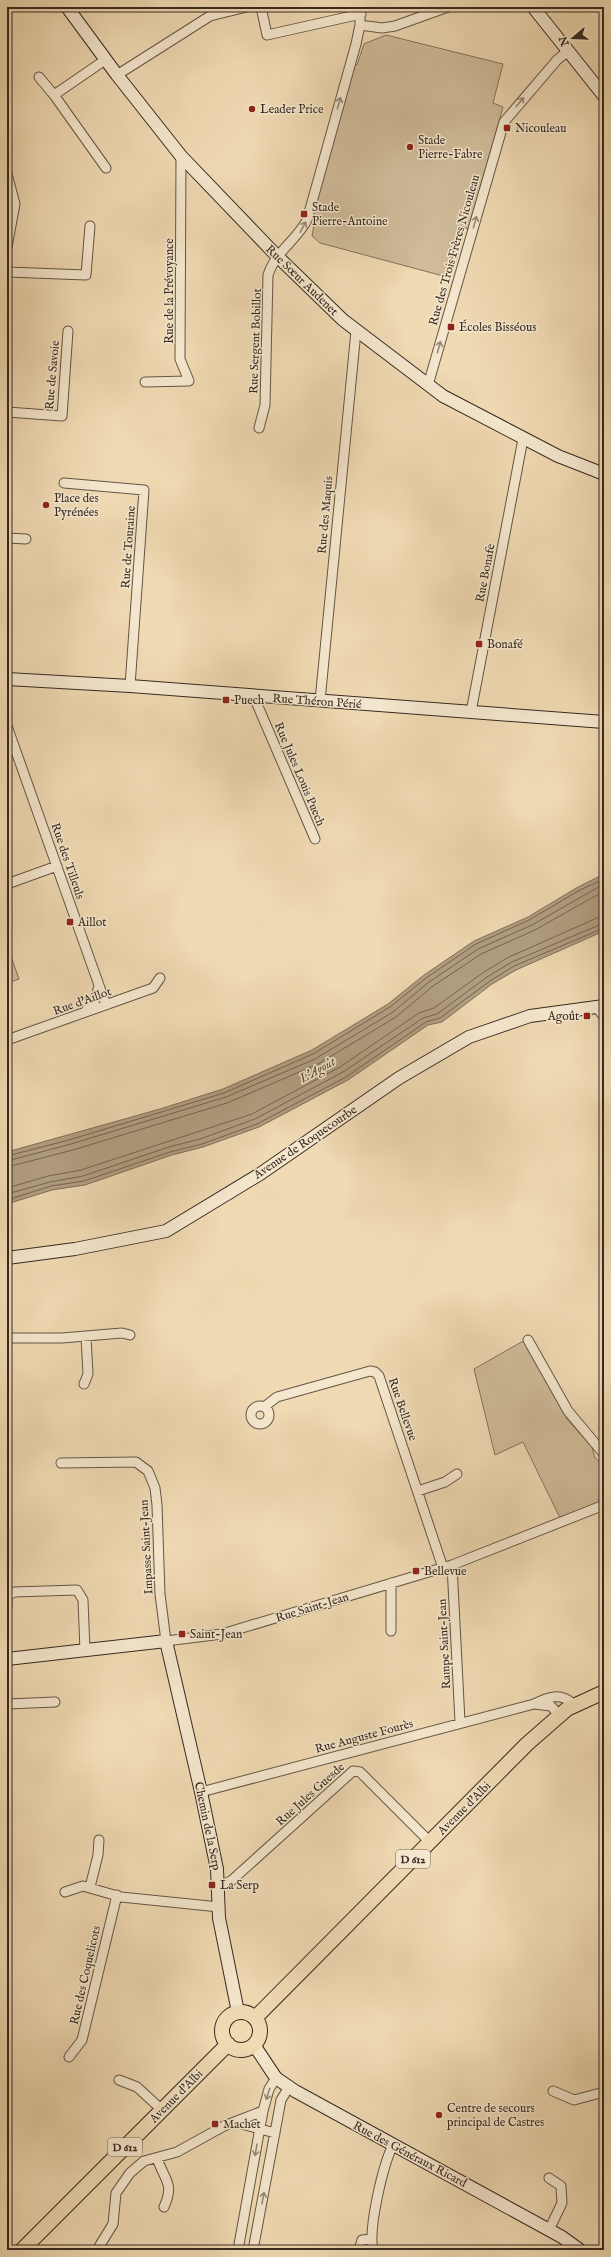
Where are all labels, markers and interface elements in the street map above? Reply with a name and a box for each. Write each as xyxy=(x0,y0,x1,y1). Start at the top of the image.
north arrow xyxy=(553,18,593,58)
text: N xyxy=(556,34,573,49)
one-way arrow xyxy=(336,96,343,109)
one-way arrow xyxy=(515,97,524,108)
place label: Leader Price xyxy=(260,102,324,117)
marker: Leader Price xyxy=(247,104,257,114)
place label: Nicouleau xyxy=(515,121,566,136)
marker: Nicouleau xyxy=(502,123,512,133)
place label: Stade Pierre-Fabre xyxy=(418,133,483,162)
marker: Stade Pierre-Fabre xyxy=(405,142,415,152)
street label: Rue des Trois Frères Nicouleau xyxy=(426,173,483,327)
place label: Stade Pierre-Antoine xyxy=(312,200,388,229)
marker: Stade Pierre-Antoine xyxy=(299,209,309,219)
one-way arrow xyxy=(471,216,479,229)
one-way arrow xyxy=(299,222,307,234)
street label: Rue de la Prévoyance xyxy=(162,238,177,344)
street label: Rue Sœur Audenet xyxy=(262,242,341,319)
street label: Rue Sergent Bobillot xyxy=(246,288,265,394)
place label: Écoles Bisséous xyxy=(459,319,536,335)
marker: Écoles Bisséous xyxy=(446,322,456,332)
street label: Rue de Savoie xyxy=(42,339,63,410)
one-way arrow xyxy=(436,341,443,354)
street label: Rue des Maquis xyxy=(315,475,337,555)
place label: Place des Pyrénées xyxy=(54,491,99,520)
marker: Place des Pyrénées xyxy=(41,500,51,510)
street label: Rue de Touraine xyxy=(118,505,139,589)
street label: Rue Bonafe xyxy=(472,542,499,604)
place label: Bonafé xyxy=(487,637,523,652)
marker: Bonafé xyxy=(474,639,484,649)
street label: Rue Théron Périé xyxy=(272,691,363,712)
place label: Puech xyxy=(234,693,265,708)
marker: Puech xyxy=(221,695,231,705)
street label: Rue Jules Louis Puech xyxy=(270,720,328,829)
street label: Rue des Tilleuls xyxy=(47,821,88,901)
place label: Aillot xyxy=(77,915,106,930)
marker: Aillot xyxy=(65,917,75,927)
street label: Rue d'Aillot xyxy=(51,984,113,1019)
place label: Agoût xyxy=(547,1009,579,1024)
marker: Agoût xyxy=(582,1011,592,1021)
water label: L'Agoût xyxy=(296,1053,340,1089)
street label: Avenue de Roquecourbe xyxy=(250,1102,361,1184)
street label: Rue Bellevue xyxy=(385,1376,421,1443)
street label: Impasse Saint-Jean xyxy=(136,1499,157,1595)
place label: Bellevue xyxy=(424,1564,467,1579)
marker: Bellevue xyxy=(411,1566,421,1576)
street label: Rue Saint-Jean xyxy=(274,1589,351,1627)
street label: Rampe Saint-Jean xyxy=(435,1598,455,1690)
place label: Saint-Jean xyxy=(190,1627,243,1643)
marker: Saint-Jean xyxy=(177,1629,187,1639)
street label: Rue Auguste Fourès xyxy=(313,1716,415,1757)
street label: Rue Jules Guesde xyxy=(273,1759,349,1830)
street label: Avenue d'Albi xyxy=(434,1778,494,1839)
street label: Chemin de la Serp xyxy=(190,1780,224,1872)
road number: D 612 xyxy=(396,1850,430,1868)
place label: La Serp xyxy=(220,1878,259,1894)
marker: La Serp xyxy=(207,1880,217,1890)
street label: Rue des Coquelicots xyxy=(67,1924,105,2026)
street label: Avenue d'Albi xyxy=(146,2066,206,2127)
one-way arrow xyxy=(264,2087,271,2100)
place label: Centre de secours principal de Castres xyxy=(447,2101,544,2131)
marker: Centre de secours principal de Castres xyxy=(434,2110,444,2120)
place label: Machet xyxy=(223,2117,261,2132)
street label: Rue des Généraux Ricard xyxy=(350,2118,470,2191)
marker: Machet xyxy=(210,2119,220,2129)
road number: D 612 xyxy=(108,2138,142,2156)
one-way arrow xyxy=(252,2143,260,2156)
one-way arrow xyxy=(259,2192,267,2205)

